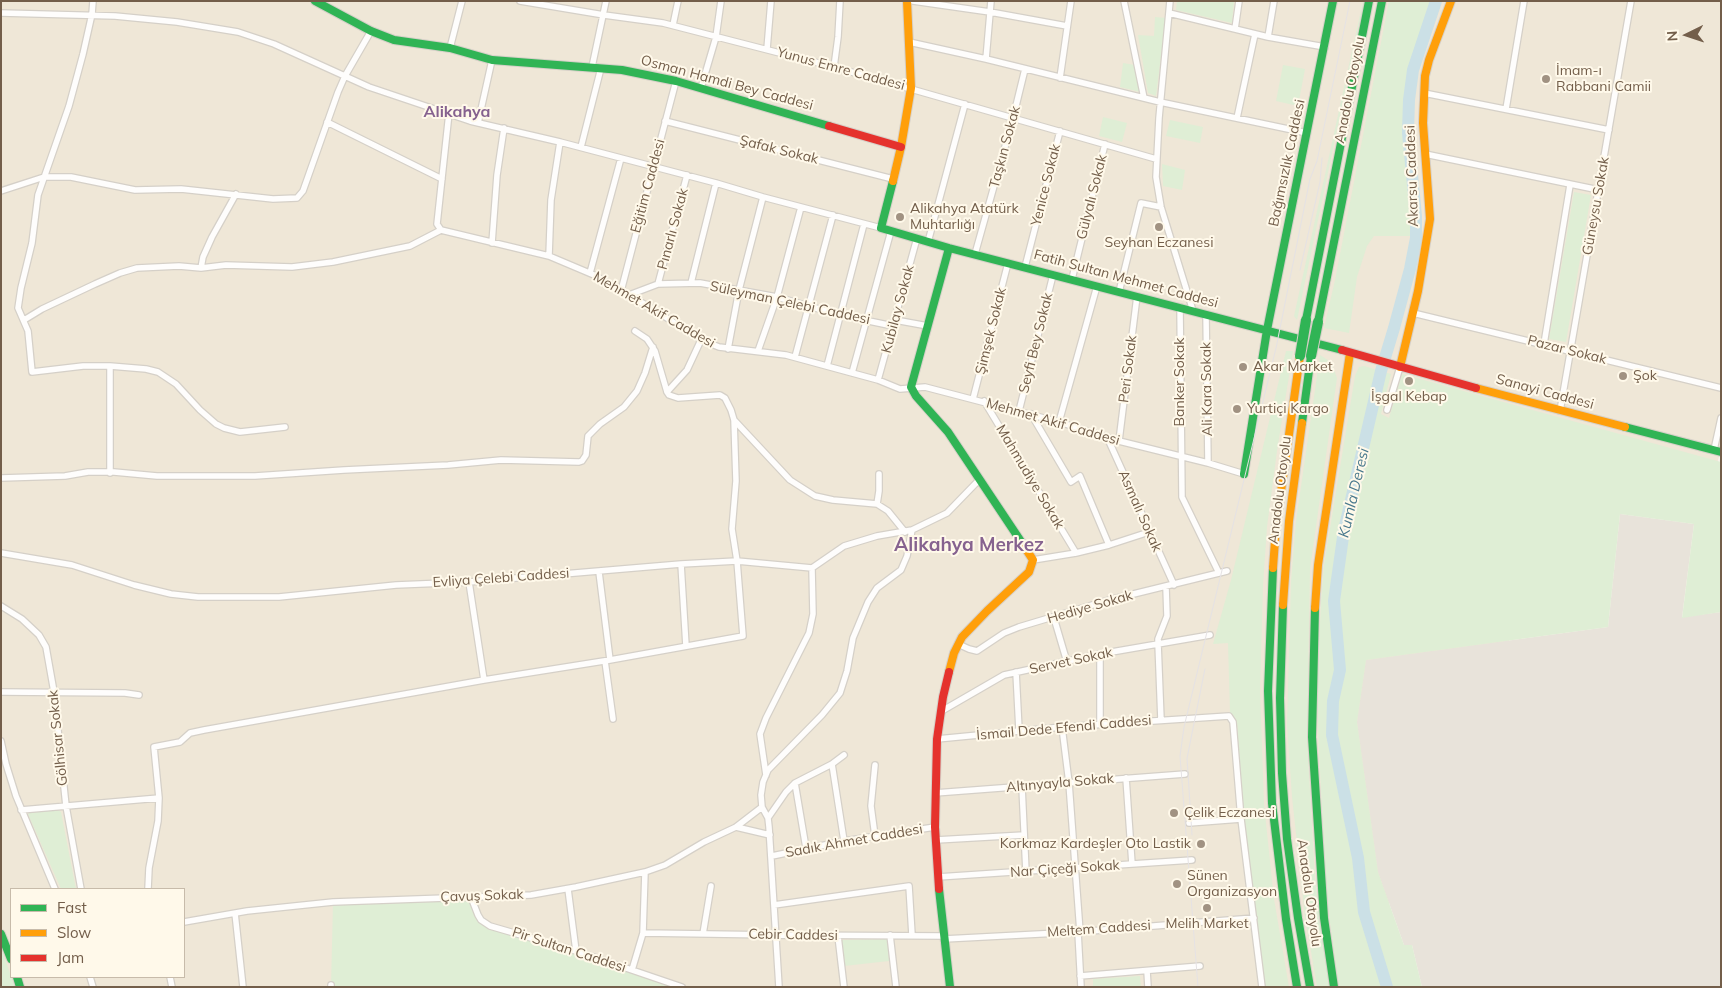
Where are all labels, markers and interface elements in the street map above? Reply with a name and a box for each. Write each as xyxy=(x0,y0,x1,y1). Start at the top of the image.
north arrow xyxy=(1662,10,1712,60)
text: N xyxy=(1663,30,1681,42)
street label: Anadolu Otoyolu xyxy=(1331,35,1369,145)
street label: Yunus Emre Caddesi xyxy=(775,44,907,94)
street label: Osman Hamdi Bey Caddesi xyxy=(639,52,815,114)
place label: İmam-ı Rabbani Camii xyxy=(1556,63,1651,95)
marker: İmam-ı Rabbani Camii xyxy=(1540,73,1552,85)
street label: Bağımsızlık Caddesi xyxy=(1265,98,1309,228)
district label: Alikahya xyxy=(423,102,491,122)
street label: Taşkın Sokak xyxy=(986,104,1024,190)
street label: Akarsu Caddesi xyxy=(1402,125,1422,227)
street label: Şafak Sokak xyxy=(738,132,820,168)
street label: Eğitim Caddesi xyxy=(627,137,669,235)
street label: Yenice Sokak xyxy=(1028,142,1064,228)
street label: Gülyalı Sokak xyxy=(1073,153,1111,241)
street label: Güneysu Sokak xyxy=(1579,156,1613,256)
street label: Pınarlı Sokak xyxy=(654,186,692,272)
place label: Alikahya Atatürk Muhtarlığı xyxy=(910,201,1019,233)
marker: Alikahya Atatürk Muhtarlığı xyxy=(894,211,906,223)
marker: Seyhan Eczanesi xyxy=(1153,221,1165,233)
place label: Seyhan Eczanesi xyxy=(1105,235,1213,251)
street label: Fatih Sultan Mehmet Caddesi xyxy=(1032,246,1220,312)
street label: Kubilay Sokak xyxy=(878,263,918,355)
street label: Mehmet Akif Caddesi xyxy=(590,268,718,352)
street label: Süleyman Çelebi Caddesi xyxy=(708,278,872,328)
street label: Şimşek Sokak xyxy=(972,286,1010,376)
street label: Seyfi Bey Sokak xyxy=(1015,291,1057,395)
street label: Pazar Sokak xyxy=(1526,332,1608,368)
street label: Peri Sokak xyxy=(1116,334,1140,404)
street label: Banker Sokak xyxy=(1172,338,1188,426)
street label: Ali Kara Sokak xyxy=(1198,342,1216,436)
place label: Akar Market xyxy=(1253,359,1333,375)
marker: Akar Market xyxy=(1237,361,1249,373)
place label: Şok xyxy=(1633,368,1657,384)
marker: Şok xyxy=(1617,370,1629,382)
street label: Sanayi Caddesi xyxy=(1494,371,1596,413)
marker: İşgal Kebap xyxy=(1403,375,1415,387)
place label: İşgal Kebap xyxy=(1371,389,1447,405)
street label: Mehmet Akif Caddesi xyxy=(984,395,1122,449)
place label: Yurtiçi Kargo xyxy=(1247,401,1329,417)
marker: Yurtiçi Kargo xyxy=(1231,403,1243,415)
street label: Mahmudiye Sokak xyxy=(992,422,1068,532)
street label: Anadolu Otoyolu xyxy=(1265,435,1295,545)
water label: Kumla Deresi xyxy=(1335,446,1373,540)
street label: Asmalı Sokak xyxy=(1115,468,1165,554)
district label: Alikahya Merkez xyxy=(894,534,1044,556)
street label: Evliya Çelebi Caddesi xyxy=(432,565,570,591)
street label: Hediye Sokak xyxy=(1045,587,1135,627)
street label: Servet Sokak xyxy=(1028,644,1114,678)
street label: Gölhisar Sokak xyxy=(45,689,71,787)
street label: İsmail Dede Efendi Caddesi xyxy=(976,712,1152,744)
street label: Altınyayla Sokak xyxy=(1006,770,1114,796)
place label: Çelik Eczanesi xyxy=(1184,805,1275,821)
marker: Çelik Eczanesi xyxy=(1168,807,1180,819)
street label: Sadık Ahmet Caddesi xyxy=(784,821,924,861)
place label: Korkmaz Kardeşler Oto Lastik xyxy=(1000,836,1191,852)
marker: Korkmaz Kardeşler Oto Lastik xyxy=(1195,838,1207,850)
street label: Anadolu Otoyolu xyxy=(1293,838,1325,948)
street label: Nar Çiçeği Sokak xyxy=(1010,857,1120,881)
place label: Sünen Organizasyon xyxy=(1187,868,1277,900)
marker: Sünen Organizasyon xyxy=(1171,878,1183,890)
street label: Çavuş Sokak xyxy=(440,886,524,906)
legend xyxy=(10,888,185,978)
text: Fast xyxy=(57,898,87,917)
marker: Melih Market xyxy=(1201,902,1213,914)
place label: Melih Market xyxy=(1165,916,1249,932)
street label: Meltem Caddesi xyxy=(1047,917,1151,941)
text: Slow xyxy=(57,923,91,942)
street label: Pir Sultan Caddesi xyxy=(510,924,628,976)
street label: Cebir Caddesi xyxy=(748,926,838,944)
text: Jam xyxy=(57,948,84,967)

